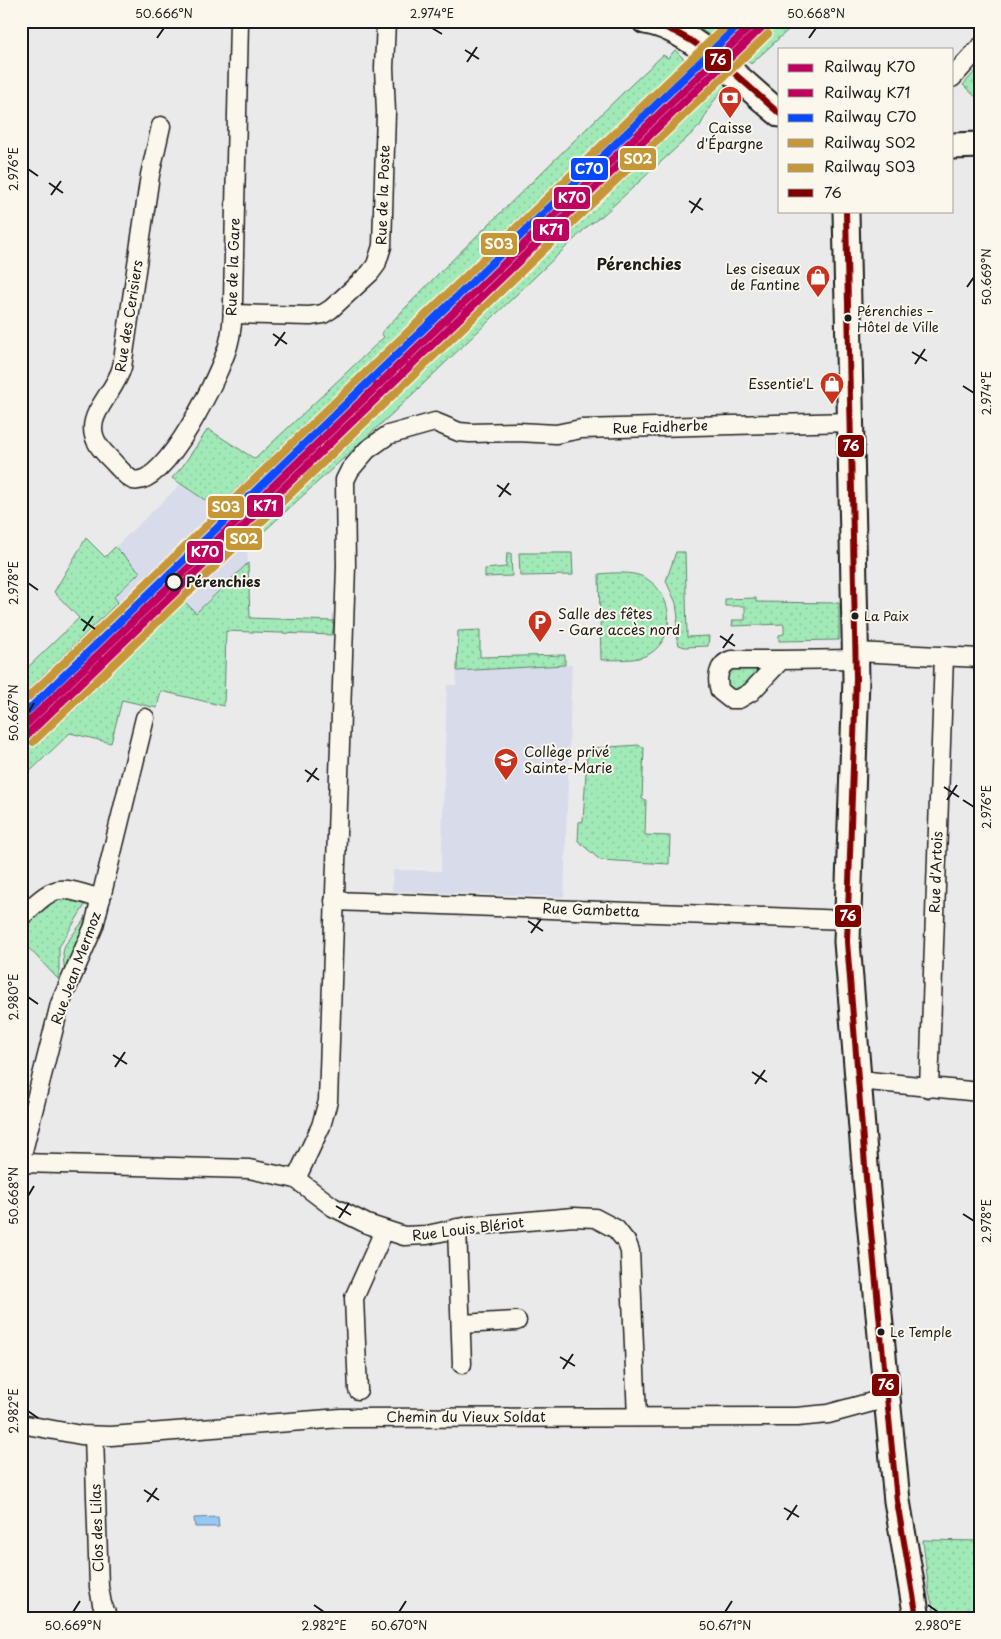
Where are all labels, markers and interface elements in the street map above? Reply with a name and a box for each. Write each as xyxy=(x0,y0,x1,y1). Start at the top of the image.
text: 50.666°N xyxy=(135,4,193,22)
text: 2.974°E xyxy=(410,4,454,22)
text: 50.668°N xyxy=(787,4,845,22)
line badge: 76 xyxy=(704,48,732,72)
legend xyxy=(778,48,954,212)
text: 76 xyxy=(710,49,726,70)
text: Railway K70 xyxy=(824,54,915,77)
text: Railway K71 xyxy=(824,80,910,103)
bank icon: Caisse d'Épargne xyxy=(717,85,743,119)
text: Railway C70 xyxy=(824,104,917,127)
place label: Caisse d'Épargne xyxy=(697,117,764,154)
text: Railway S02 xyxy=(824,130,916,153)
street label: Rue de la Poste xyxy=(370,145,395,245)
text: 2.976°E xyxy=(4,147,22,191)
line badge: S02 xyxy=(619,147,657,171)
text: S02 xyxy=(624,148,652,169)
text: Railway S03 xyxy=(824,154,916,177)
line badge: C70 xyxy=(570,157,609,181)
text: C70 xyxy=(575,158,603,179)
text: 76 xyxy=(824,180,842,203)
line badge: K70 xyxy=(553,186,591,210)
text: K70 xyxy=(558,187,586,208)
street label: Rue de la Gare xyxy=(220,217,245,317)
line badge: K71 xyxy=(532,218,570,242)
text: K71 xyxy=(539,219,563,240)
line badge: S03 xyxy=(480,232,518,256)
text: S03 xyxy=(485,233,513,254)
text: 50.669°N xyxy=(977,248,995,306)
district label: Pérenchies xyxy=(596,251,682,275)
street label: Rue des Cerisiers xyxy=(109,258,148,373)
place label: Les ciseaux de Fantine xyxy=(726,258,800,295)
shop icon: Les ciseaux de Fantine xyxy=(805,264,831,298)
place label: Pérenchies – Hôtel de Ville xyxy=(857,301,939,336)
marker: Pérenchies – Hôtel de Ville xyxy=(843,313,853,323)
shop icon: Essentie'L xyxy=(819,371,845,405)
text: 2.974°E xyxy=(977,371,995,415)
place label: Essentie'L xyxy=(748,373,814,394)
street label: Rue Faidherbe xyxy=(612,414,708,439)
line badge: 76 xyxy=(837,434,865,458)
text: 76 xyxy=(843,435,859,456)
line badge: K71 xyxy=(246,494,284,518)
line badge: S03 xyxy=(207,495,245,519)
text: K71 xyxy=(253,495,277,516)
text: S03 xyxy=(212,496,240,517)
line badge: S02 xyxy=(225,527,263,551)
text: S02 xyxy=(230,528,258,549)
line badge: K70 xyxy=(186,540,224,564)
text: K70 xyxy=(191,541,219,562)
text: 2.978°E xyxy=(4,561,22,605)
place label: Pérenchies xyxy=(186,571,261,592)
marker: Pérenchies xyxy=(165,573,183,591)
place label: Salle des fêtes - Gare accès nord xyxy=(558,603,680,640)
place label: La Paix xyxy=(864,606,909,625)
parking icon: Salle des fêtes - Gare accès nord xyxy=(527,609,553,643)
marker: La Paix xyxy=(850,611,860,621)
text: 50.667°N xyxy=(4,684,22,742)
place label: Collège privé Sainte-Marie xyxy=(524,741,612,778)
school or university icon: Collège privé Sainte-Marie xyxy=(493,747,519,781)
text: 2.976°E xyxy=(977,785,995,829)
street label: Rue d'Artois xyxy=(924,831,947,913)
street label: Rue Gambetta xyxy=(542,897,640,922)
line badge: 76 xyxy=(834,904,862,928)
text: 76 xyxy=(840,905,856,926)
street label: Rue Jean Mermoz xyxy=(45,908,106,1027)
text: 2.980°E xyxy=(4,973,22,1021)
text: 50.668°N xyxy=(4,1167,22,1225)
text: 2.978°E xyxy=(977,1199,995,1243)
street label: Rue Louis Blériot xyxy=(411,1211,525,1246)
place label: Le Temple xyxy=(890,1322,952,1341)
marker: Le Temple xyxy=(876,1327,886,1337)
line badge: 76 xyxy=(871,1373,900,1397)
text: 76 xyxy=(878,1374,894,1395)
text: 2.982°E xyxy=(4,1388,22,1434)
street label: Chemin du Vieux Soldat xyxy=(386,1406,546,1427)
street label: Clos des Lilas xyxy=(84,1484,109,1573)
text: 50.669°N xyxy=(44,1616,102,1634)
text: 2.982°E xyxy=(301,1616,347,1634)
text: 50.670°N xyxy=(371,1616,427,1634)
text: 50.671°N xyxy=(698,1616,752,1634)
text: 2.980°E xyxy=(914,1616,962,1634)

